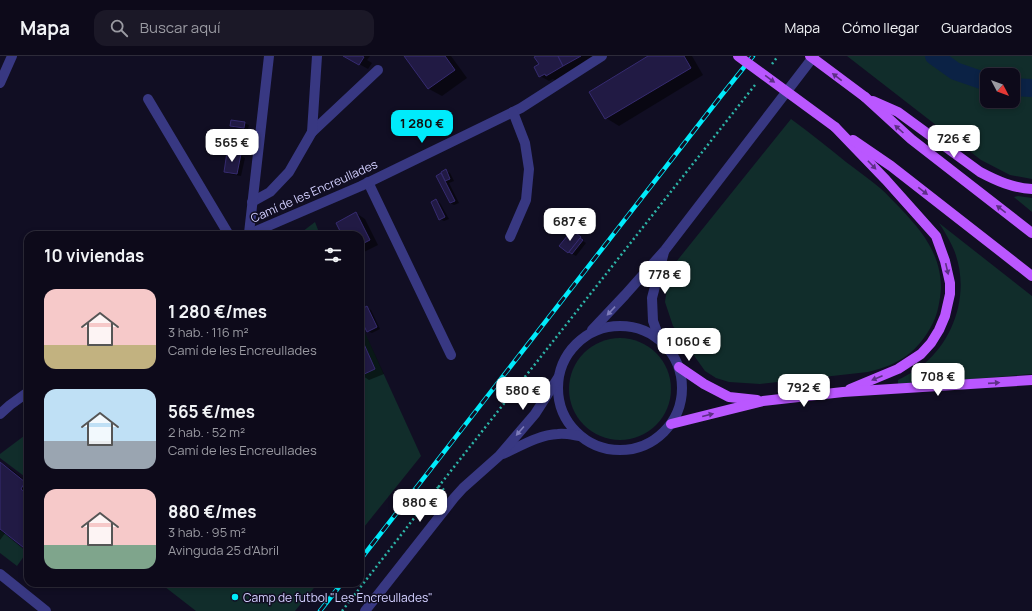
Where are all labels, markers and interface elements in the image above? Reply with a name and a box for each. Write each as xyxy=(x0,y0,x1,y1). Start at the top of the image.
search box xyxy=(94,10,374,46)
text: Mapa xyxy=(20,15,70,41)
icon: search xyxy=(108,17,130,39)
text: Buscar aquí xyxy=(140,17,220,38)
text: Mapa xyxy=(785,18,820,37)
text: Cómo llegar xyxy=(842,18,919,37)
text: Guardados xyxy=(941,18,1012,37)
north arrow xyxy=(980,68,1020,108)
map controls xyxy=(980,68,1020,108)
one-way arrow xyxy=(832,72,843,81)
one-way arrow xyxy=(764,75,775,83)
pin: 1 280 € xyxy=(385,110,459,144)
text: 1 280 € xyxy=(400,114,444,132)
one-way arrow xyxy=(894,124,905,133)
pin: 726 € xyxy=(926,125,982,159)
pin: 565 € xyxy=(204,129,260,163)
text: 726 € xyxy=(937,129,971,147)
text: 565 € xyxy=(215,133,249,151)
street label: Camí de les Encreullades xyxy=(248,155,380,227)
one-way arrow xyxy=(867,160,877,170)
one-way arrow xyxy=(918,187,929,195)
one-way arrow xyxy=(996,205,1007,214)
pin: 687 € xyxy=(542,208,598,242)
text: 687 € xyxy=(553,212,587,230)
text: 10 viviendas xyxy=(44,244,144,267)
icon: filters xyxy=(322,244,344,266)
pin: 778 € xyxy=(637,261,693,295)
one-way arrow xyxy=(944,262,950,275)
text: 778 € xyxy=(648,265,682,283)
text: 1 280 €/mes xyxy=(168,300,267,323)
icon: home xyxy=(76,305,124,353)
one-way arrow xyxy=(606,306,616,316)
text: 3 hab. · 116 m² xyxy=(168,323,249,341)
pin: 1 060 € xyxy=(652,328,726,362)
text: 1 060 € xyxy=(667,332,711,350)
text: Camí de les Encreullades xyxy=(168,341,317,359)
pin: 708 € xyxy=(910,363,966,397)
text: 708 € xyxy=(921,367,955,385)
pin: 792 € xyxy=(776,374,832,408)
one-way arrow xyxy=(872,375,883,381)
pin: 580 € xyxy=(495,377,551,411)
text: 792 € xyxy=(787,378,821,396)
one-way arrow xyxy=(988,379,1000,386)
text: 580 € xyxy=(505,381,541,399)
text: 565 €/mes xyxy=(168,400,255,423)
icon: home xyxy=(76,405,124,453)
one-way arrow xyxy=(702,411,715,417)
text: 2 hab. · 52 m² xyxy=(168,423,245,441)
one-way arrow xyxy=(516,426,525,436)
text: Camí de les Encreullades xyxy=(168,441,317,459)
pin: 880 € xyxy=(392,489,448,523)
text: 880 € xyxy=(402,493,438,511)
text: 880 €/mes xyxy=(168,500,256,523)
icon: home xyxy=(76,505,124,553)
text: 3 hab. · 95 m² xyxy=(168,523,246,541)
text: Avinguda 25 d'Abril xyxy=(168,541,279,559)
place label: Camp de futbol "Les Encreullades" xyxy=(243,589,433,606)
marker: Camp de futbol "Les Encreullades" xyxy=(230,592,240,602)

